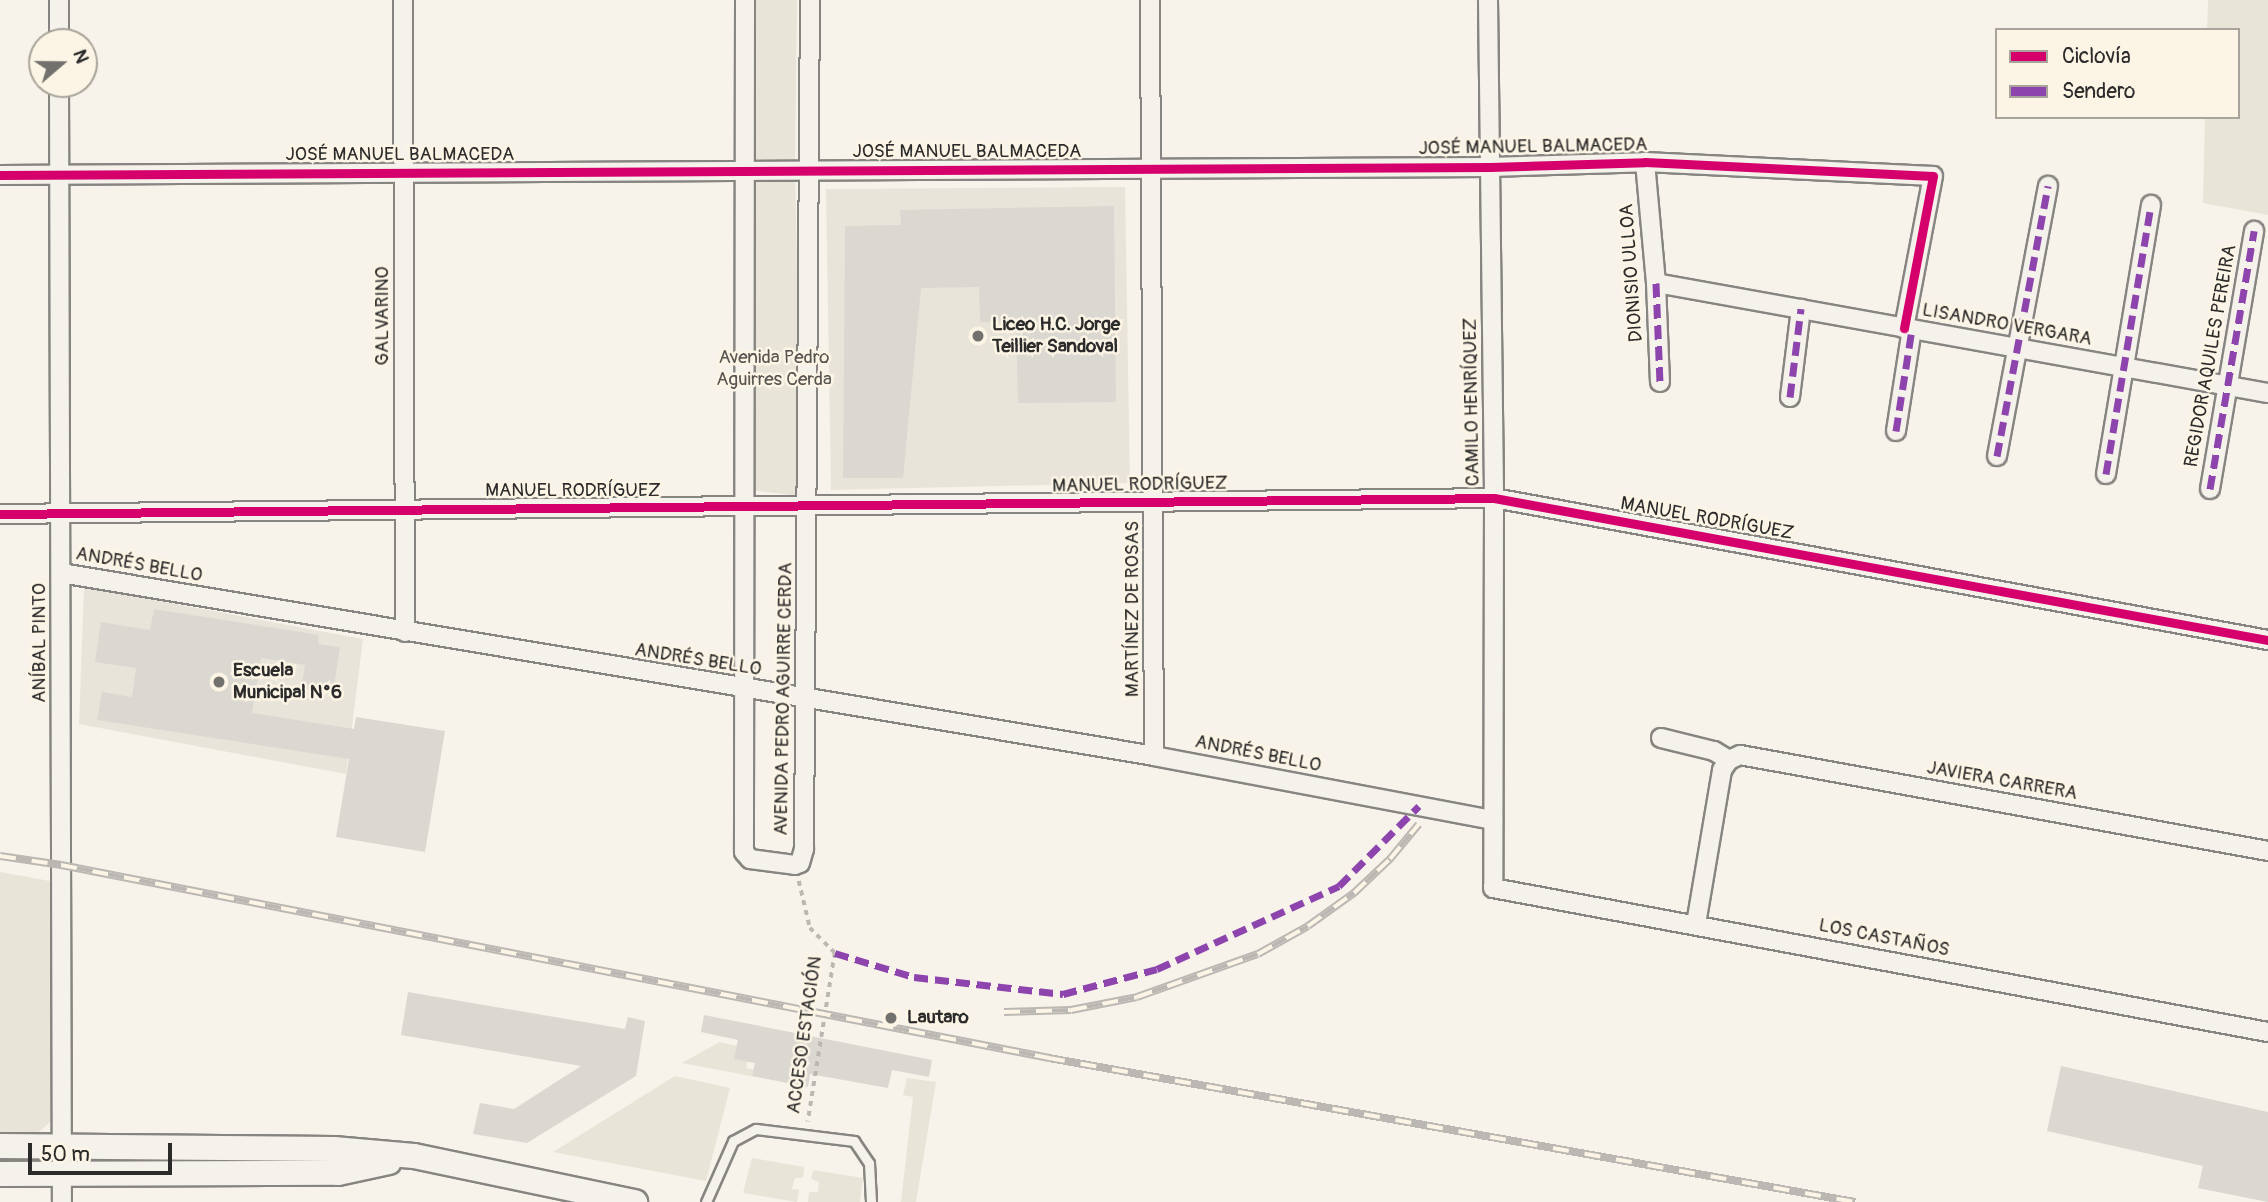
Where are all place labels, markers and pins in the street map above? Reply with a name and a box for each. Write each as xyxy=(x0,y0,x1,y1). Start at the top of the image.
place label: Liceo H.C. Jorge Teillier Sandoval xyxy=(992,314,1120,358)
marker: Liceo H.C. Jorge Teillier Sandoval xyxy=(970,328,986,344)
place label: Escuela Municipal N°6 xyxy=(233,660,342,704)
marker: Escuela Municipal N°6 xyxy=(211,674,227,690)
place label: Lautaro xyxy=(907,1007,969,1029)
marker: Lautaro xyxy=(881,1008,901,1028)

